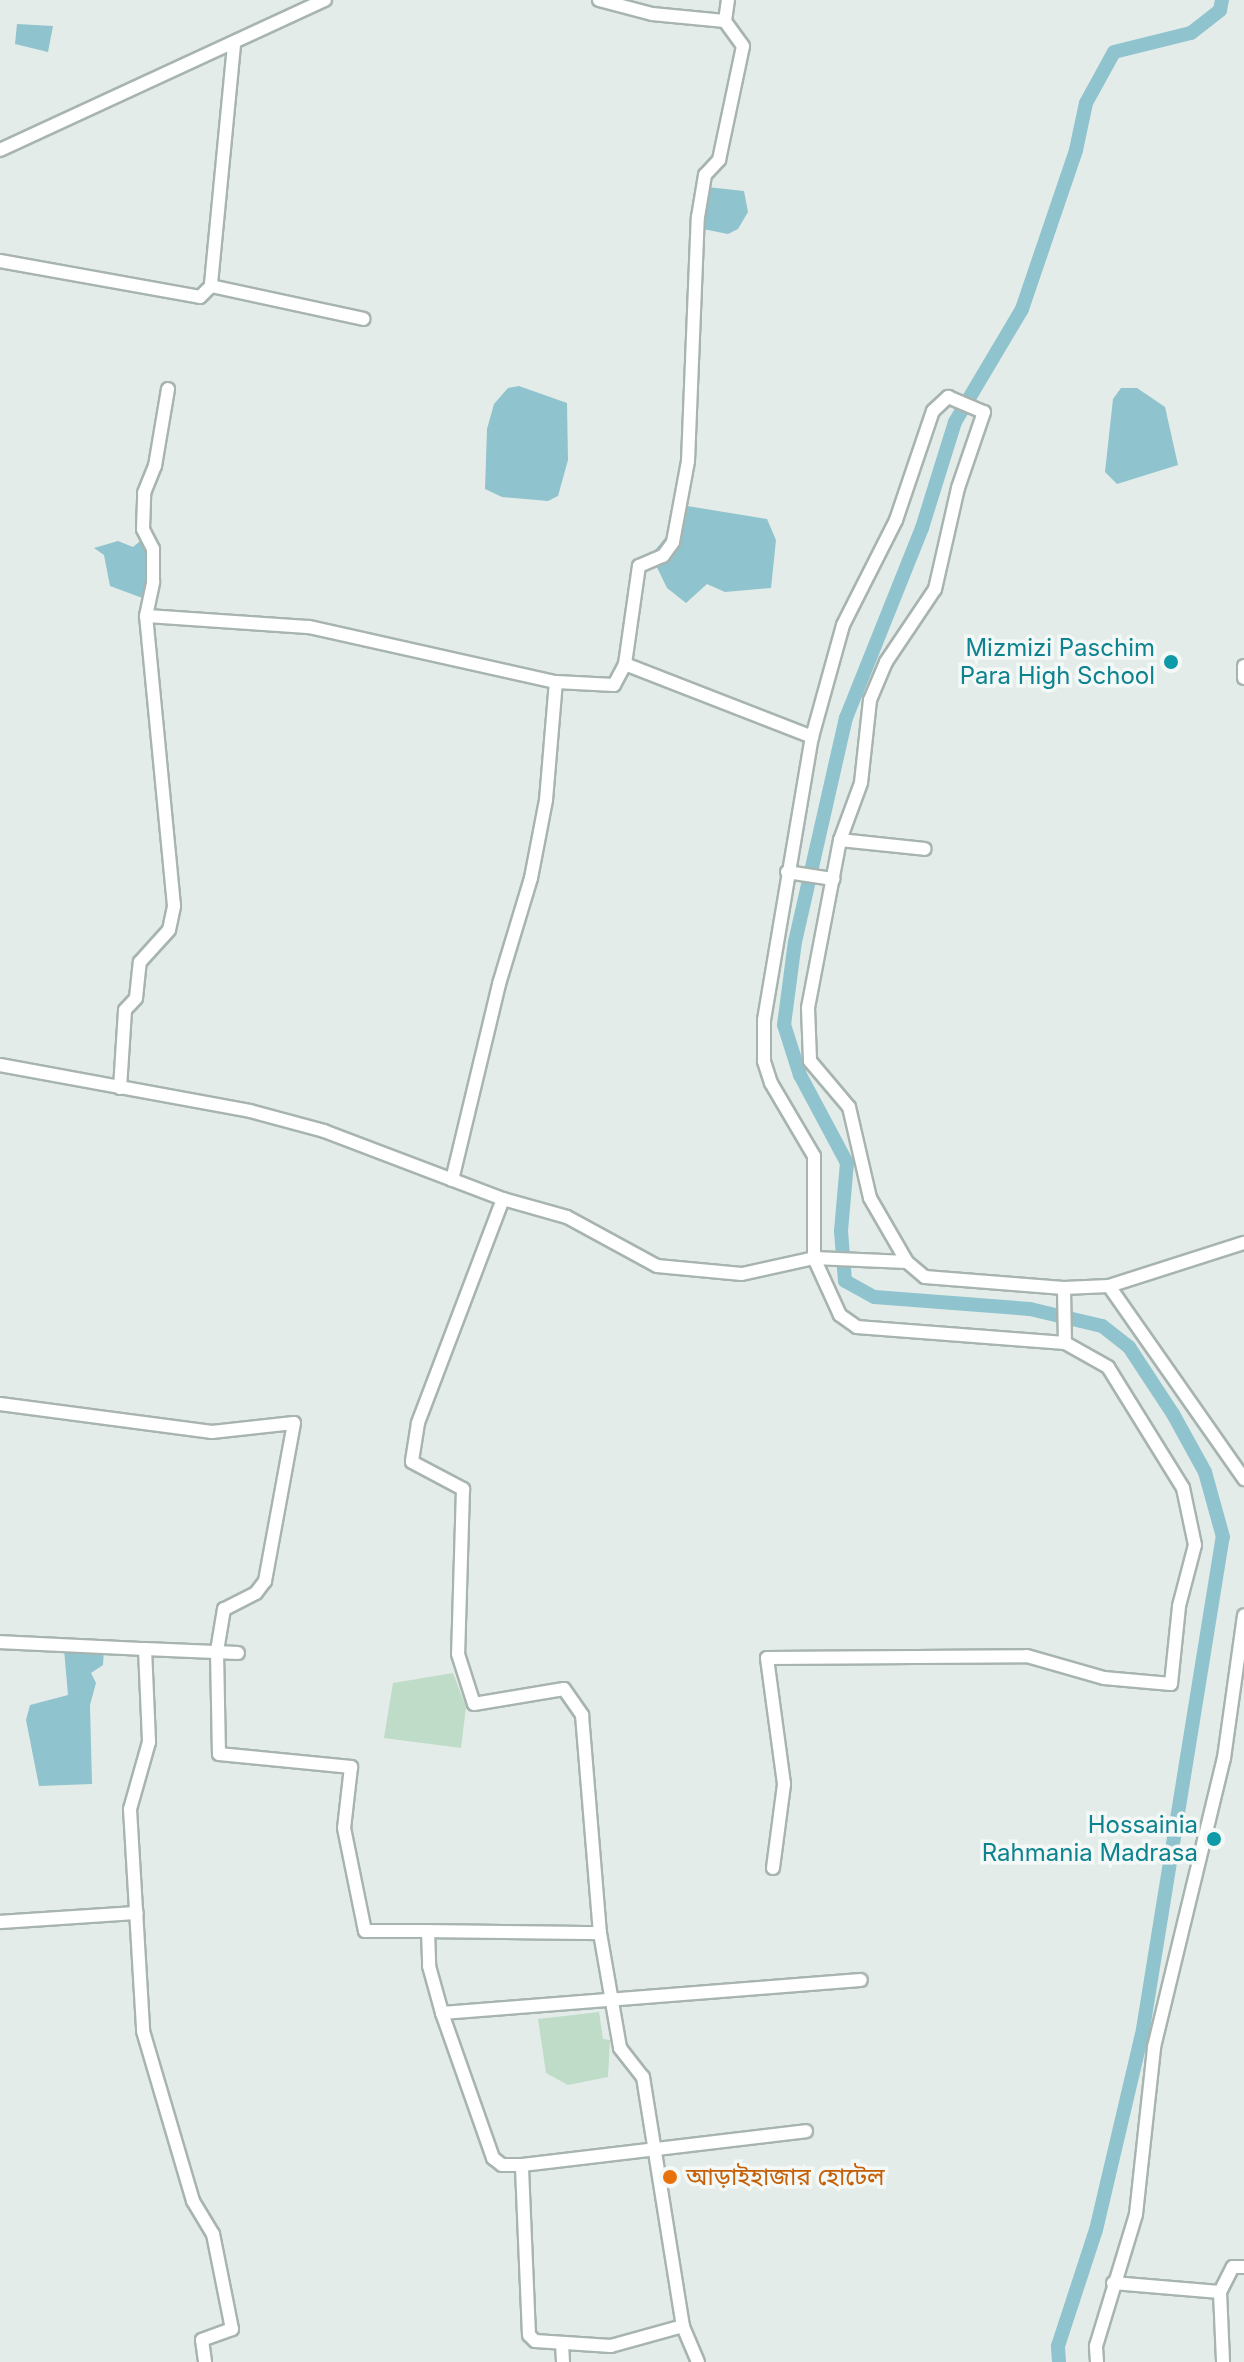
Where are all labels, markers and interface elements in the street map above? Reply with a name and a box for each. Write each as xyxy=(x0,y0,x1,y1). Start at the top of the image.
place label: Mizmizi Paschim Para High School xyxy=(960,634,1155,690)
marker: Mizmizi Paschim Para High School xyxy=(1162,653,1180,671)
place label: Hossainia Rahmania Madrasa xyxy=(982,1811,1198,1867)
marker: Hossainia Rahmania Madrasa xyxy=(1205,1830,1223,1848)
place label: আড়াইহাজার হোটেল xyxy=(686,2163,885,2191)
marker: আড়াইহাজার হোটেল xyxy=(661,2168,679,2186)

